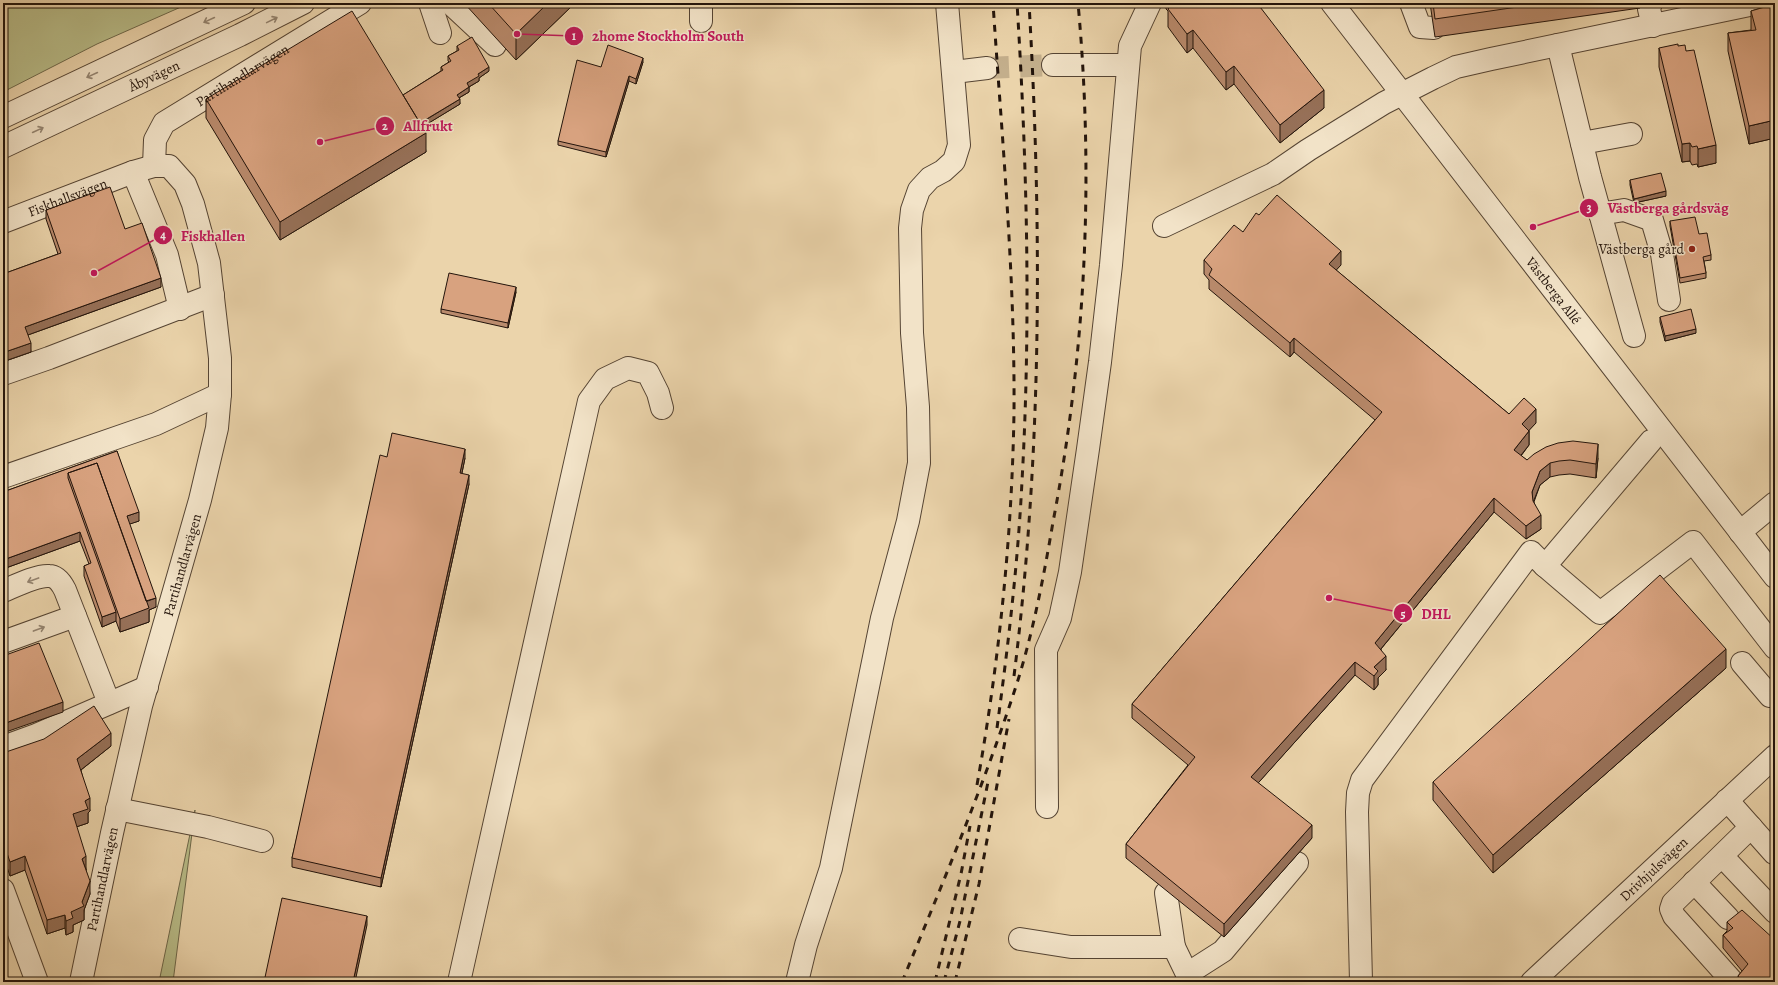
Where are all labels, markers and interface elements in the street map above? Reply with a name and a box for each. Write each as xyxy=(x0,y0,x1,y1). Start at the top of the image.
one-way arrow xyxy=(265,15,277,23)
one-way arrow xyxy=(203,17,215,24)
callout: 2home Stockholm South xyxy=(564,23,752,50)
text: 2home Stockholm South xyxy=(592,26,744,46)
text: 1 xyxy=(572,28,577,44)
street label: Partihandlarvägen xyxy=(192,40,293,111)
street label: Åbyvägen xyxy=(125,56,183,97)
one-way arrow xyxy=(86,72,98,79)
callout: Allfrukt xyxy=(375,112,460,139)
text: Allfrukt xyxy=(402,116,453,136)
text: 2 xyxy=(382,118,388,134)
one-way arrow xyxy=(32,126,44,133)
street label: Fiskhallsvägen xyxy=(25,174,110,222)
callout: Västberga gårdsväg xyxy=(1579,194,1737,221)
text: Västberga gårdsväg xyxy=(1606,198,1729,218)
text: 3 xyxy=(1586,200,1592,216)
callout: Fiskhallen xyxy=(153,222,253,249)
text: Fiskhallen xyxy=(181,226,246,246)
text: 4 xyxy=(160,227,166,243)
place label: Västberga gård xyxy=(1598,240,1684,259)
marker: Västberga gård xyxy=(1687,244,1697,254)
street label: Västberga Allé xyxy=(1521,252,1585,328)
street label: Partihandlarvägen xyxy=(159,511,206,619)
one-way arrow xyxy=(27,576,39,584)
callout: DHL xyxy=(1393,600,1459,627)
text: DHL xyxy=(1421,604,1451,624)
text: 5 xyxy=(1400,606,1406,622)
one-way arrow xyxy=(33,624,45,632)
street label: Partihandlarvägen xyxy=(82,825,123,933)
street label: Drivhjulsvägen xyxy=(1616,833,1692,906)

